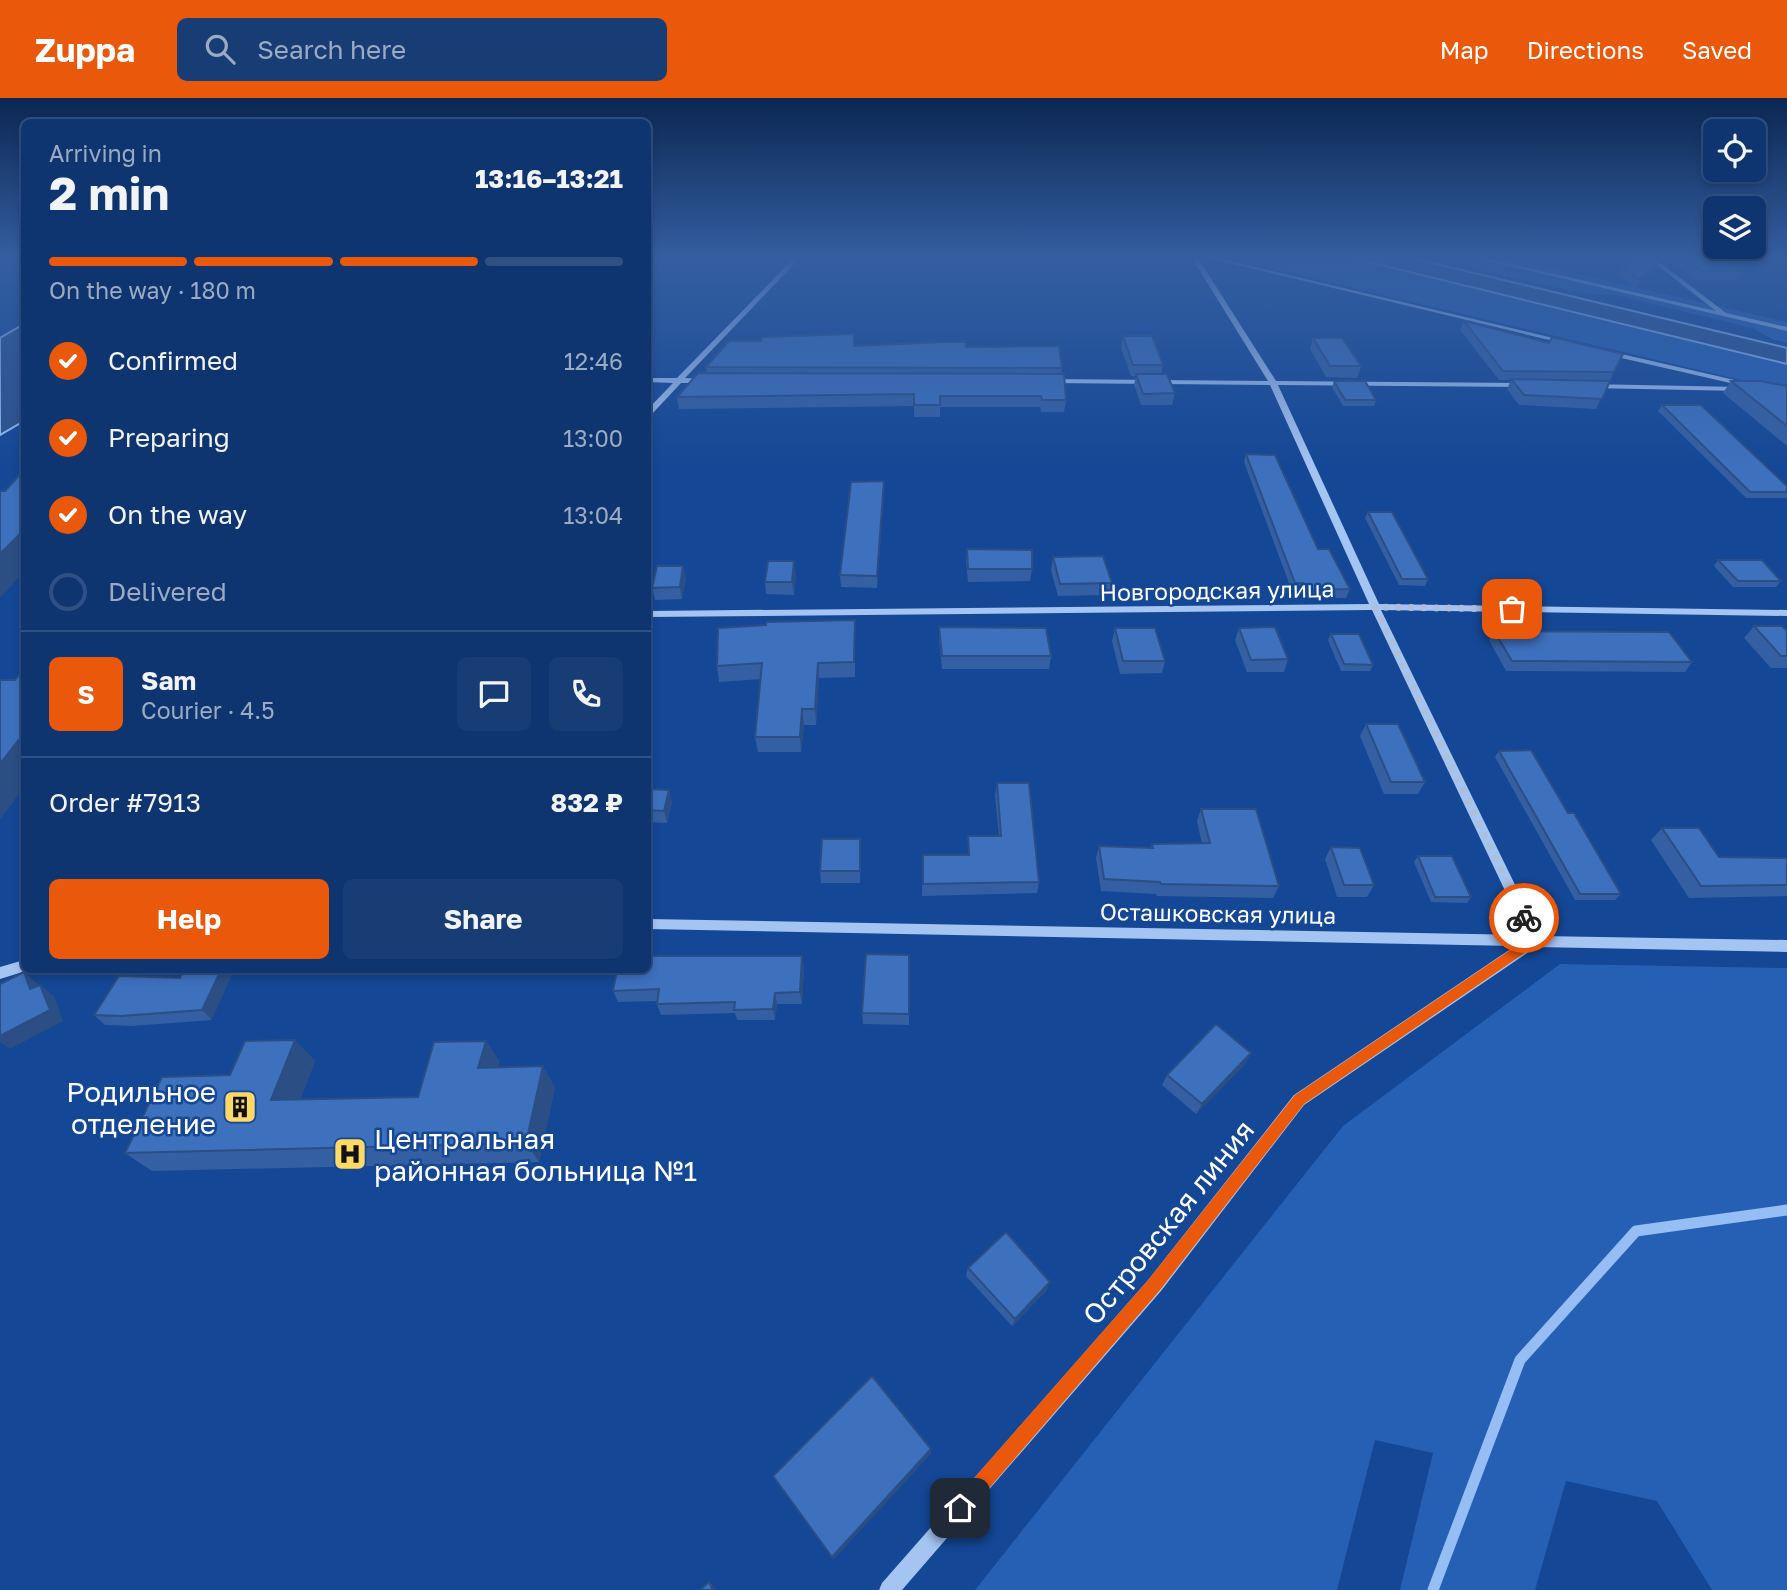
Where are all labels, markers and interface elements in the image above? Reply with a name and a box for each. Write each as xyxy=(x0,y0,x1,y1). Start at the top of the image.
search box xyxy=(177,18,667,81)
text: Zuppa xyxy=(35,30,135,69)
icon: search xyxy=(201,30,239,68)
text: Search here xyxy=(257,34,406,65)
text: Map xyxy=(1440,35,1489,64)
text: Directions xyxy=(1527,35,1644,64)
text: Saved xyxy=(1682,35,1752,64)
map controls xyxy=(1703,119,1766,259)
button: locate xyxy=(1703,119,1766,182)
text: Arriving in xyxy=(49,139,162,167)
text: 13:16–13:21 xyxy=(475,163,623,194)
text: 2 min xyxy=(49,165,169,220)
button: layers xyxy=(1703,196,1766,259)
text: On the way · 180 m xyxy=(49,276,256,304)
icon: check xyxy=(49,342,87,380)
text: Confirmed xyxy=(108,345,238,376)
text: 12:46 xyxy=(564,347,623,375)
icon: check xyxy=(49,419,87,457)
text: Preparing xyxy=(108,422,230,453)
text: 13:00 xyxy=(563,424,623,452)
icon: check xyxy=(49,496,87,534)
text: On the way xyxy=(108,499,247,530)
text: 13:04 xyxy=(563,501,623,529)
street label: Новгородская улица xyxy=(1099,574,1335,606)
text: Delivered xyxy=(108,576,227,607)
pin xyxy=(1482,579,1542,639)
icon: bag xyxy=(1493,590,1531,628)
button: chat xyxy=(457,657,531,731)
button: phone xyxy=(549,657,623,731)
text: Sam xyxy=(141,665,196,696)
text: S xyxy=(77,679,95,710)
text: Courier · 4.5 xyxy=(141,696,274,724)
text: Order #7913 xyxy=(49,787,201,818)
text: 832 ₽ xyxy=(551,787,623,818)
button: Help xyxy=(49,879,329,959)
button: Share xyxy=(343,879,623,959)
courier xyxy=(1489,883,1559,953)
street label: Осташковская улица xyxy=(1100,897,1336,929)
icon: bike xyxy=(1505,899,1543,937)
place label: Родильное отделение xyxy=(66,1075,216,1140)
building icon: Родильное отделение xyxy=(221,1088,259,1126)
street label: Островская линия xyxy=(1076,1113,1260,1331)
place label: Центральная районная больница №1 xyxy=(374,1122,697,1187)
hospital icon: Центральная районная больница №1 xyxy=(331,1135,369,1173)
pin xyxy=(930,1478,990,1538)
icon: home xyxy=(941,1489,979,1527)

